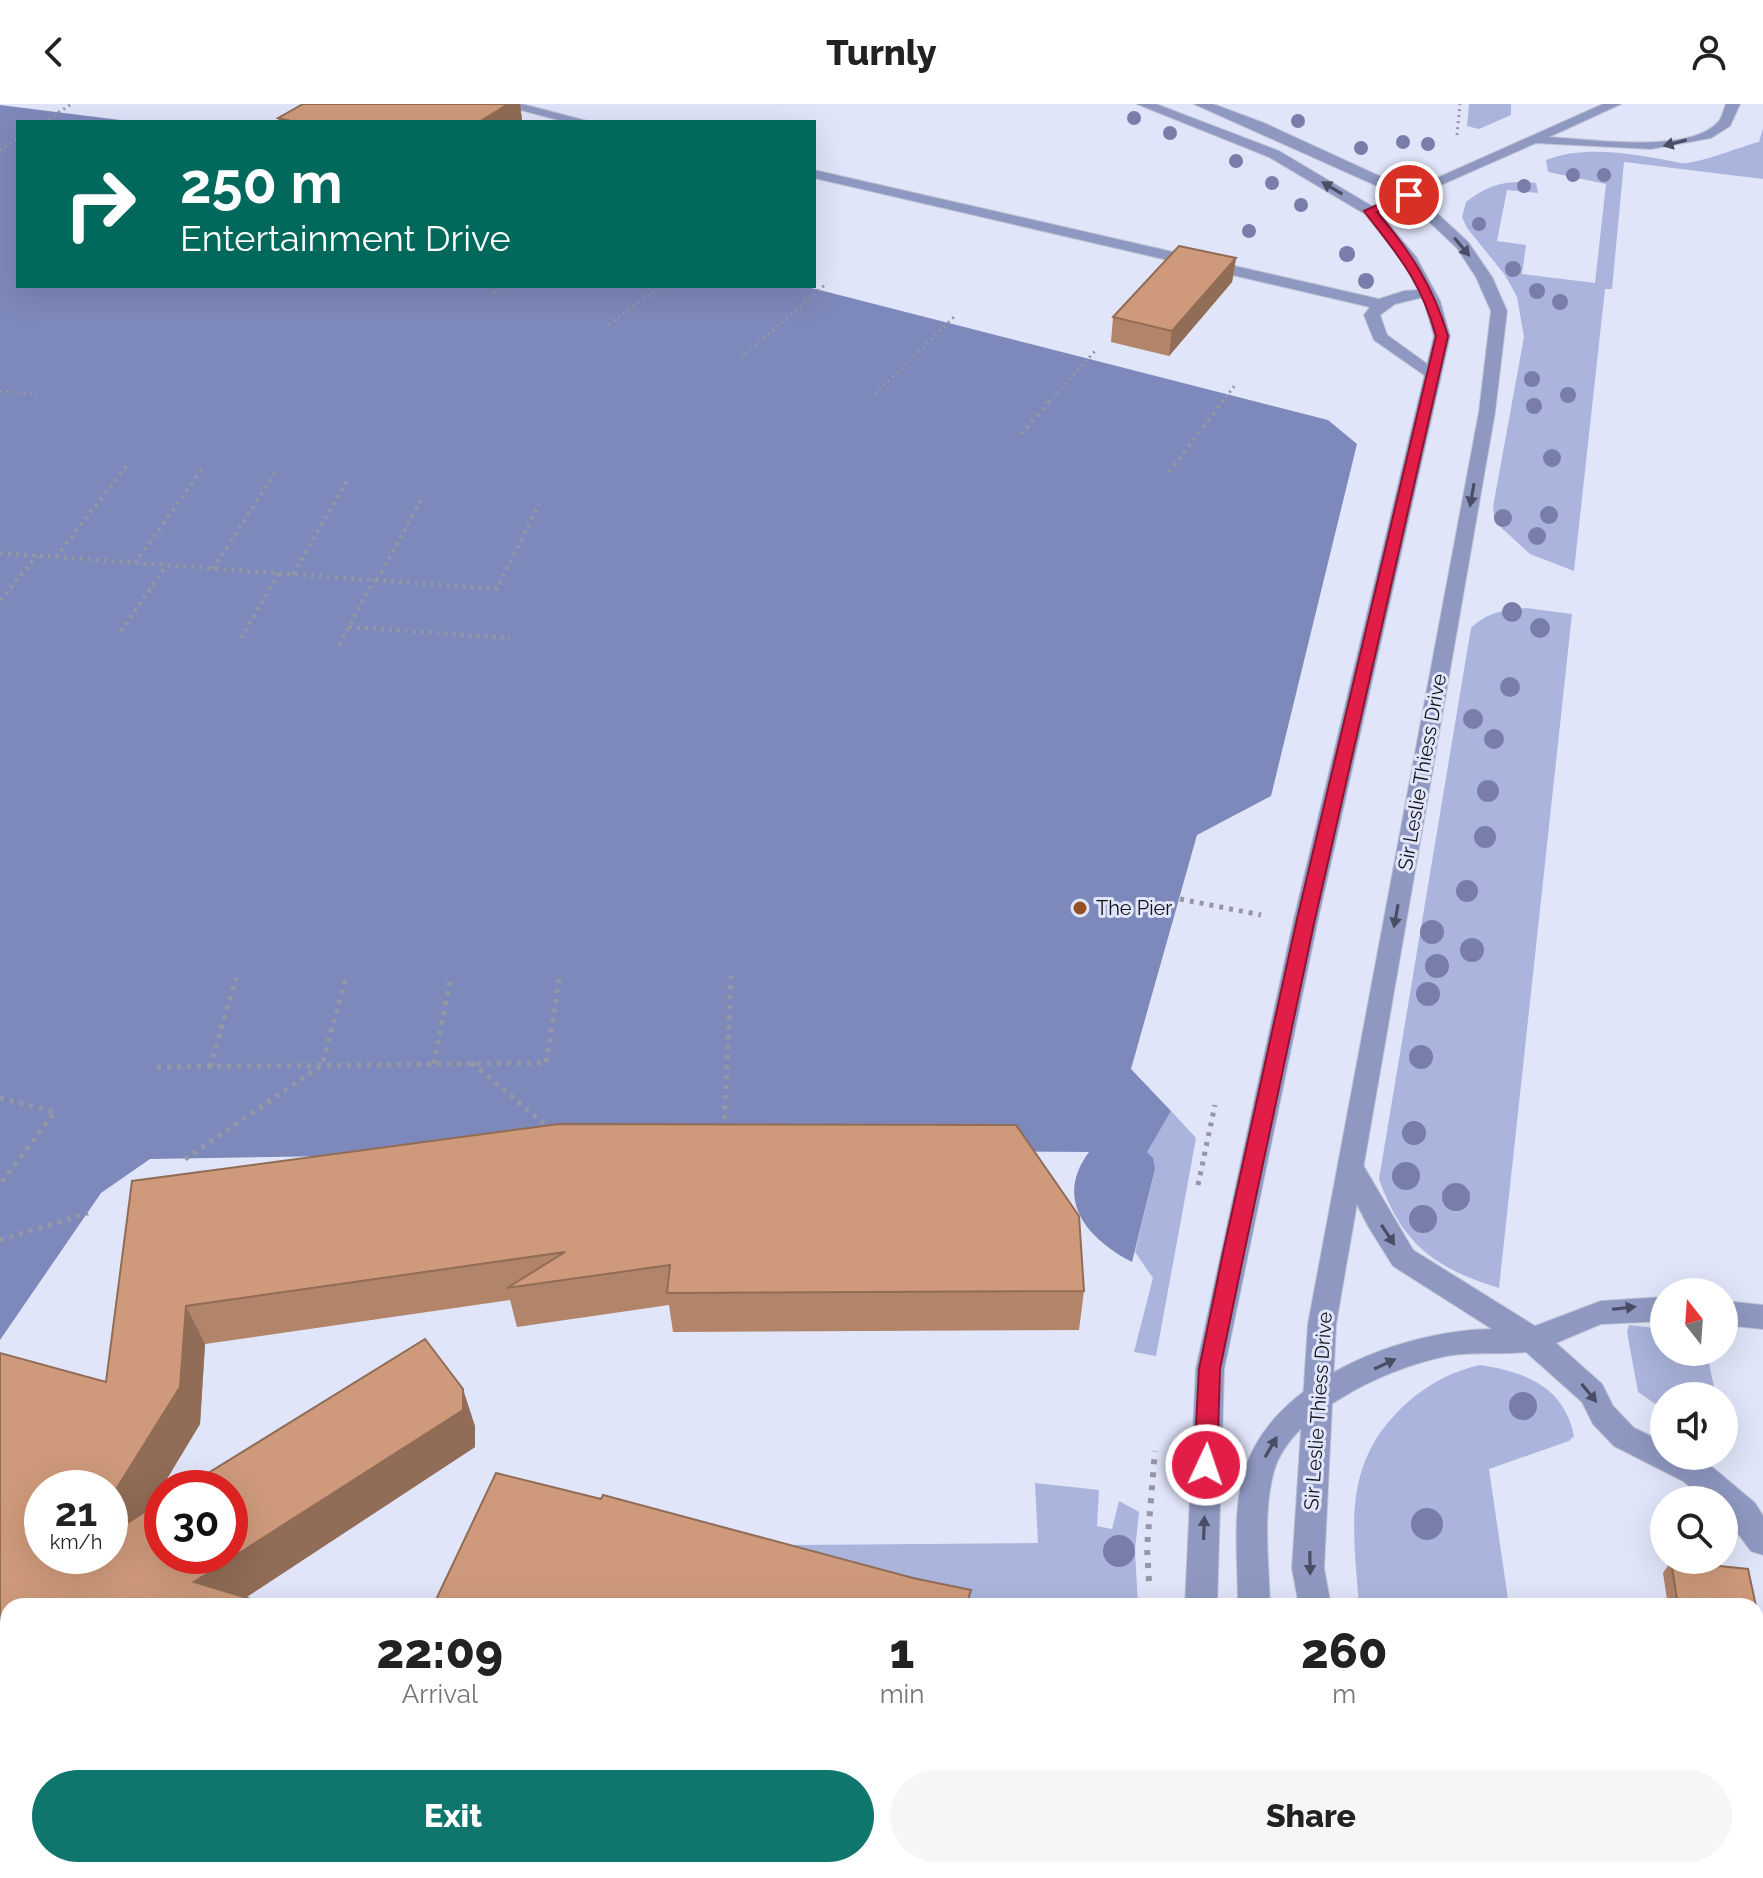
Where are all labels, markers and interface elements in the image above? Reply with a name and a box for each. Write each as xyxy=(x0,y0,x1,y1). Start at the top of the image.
icon: back xyxy=(32,30,76,74)
icon: person xyxy=(1687,30,1731,74)
text: Turnly xyxy=(826,31,937,73)
one-way arrow xyxy=(1663,138,1688,150)
text: 250 m xyxy=(180,150,343,216)
icon: right xyxy=(48,152,152,256)
pin xyxy=(1375,161,1443,229)
icon: arrive xyxy=(1387,173,1431,217)
one-way arrow xyxy=(1321,182,1343,196)
text: Entertainment Drive xyxy=(180,217,511,259)
one-way arrow xyxy=(1453,237,1470,257)
one-way arrow xyxy=(1465,482,1478,507)
street label: Sir Leslie Thiess Drive xyxy=(1393,672,1451,872)
place label: The Pier xyxy=(1096,896,1172,920)
marker: The Pier xyxy=(1071,899,1089,917)
one-way arrow xyxy=(1389,904,1401,929)
one-way arrow xyxy=(1381,1225,1396,1246)
north arrow xyxy=(1650,1278,1738,1366)
map controls xyxy=(1650,1278,1738,1574)
one-way arrow xyxy=(1611,1301,1636,1314)
street label: Sir Leslie Thiess Drive xyxy=(1299,1311,1337,1511)
one-way arrow xyxy=(1374,1357,1397,1370)
button: sound xyxy=(1650,1382,1738,1470)
one-way arrow xyxy=(1580,1383,1597,1403)
position arrow xyxy=(1164,1423,1248,1507)
one-way arrow xyxy=(1264,1436,1278,1458)
speed limit sign: 30 xyxy=(144,1470,248,1574)
button: search xyxy=(1650,1486,1738,1574)
text: 21 xyxy=(55,1488,97,1535)
one-way arrow xyxy=(1197,1515,1210,1540)
text: km/h xyxy=(50,1530,102,1554)
one-way arrow xyxy=(1303,1551,1316,1576)
text: 22:09 xyxy=(377,1623,503,1679)
text: 1 xyxy=(890,1623,914,1679)
text: 260 xyxy=(1301,1623,1387,1679)
text: Arrival xyxy=(402,1679,478,1709)
text: min xyxy=(880,1679,924,1709)
text: m xyxy=(1332,1679,1356,1709)
button: Exit xyxy=(32,1770,874,1862)
button: Share xyxy=(890,1770,1732,1862)

